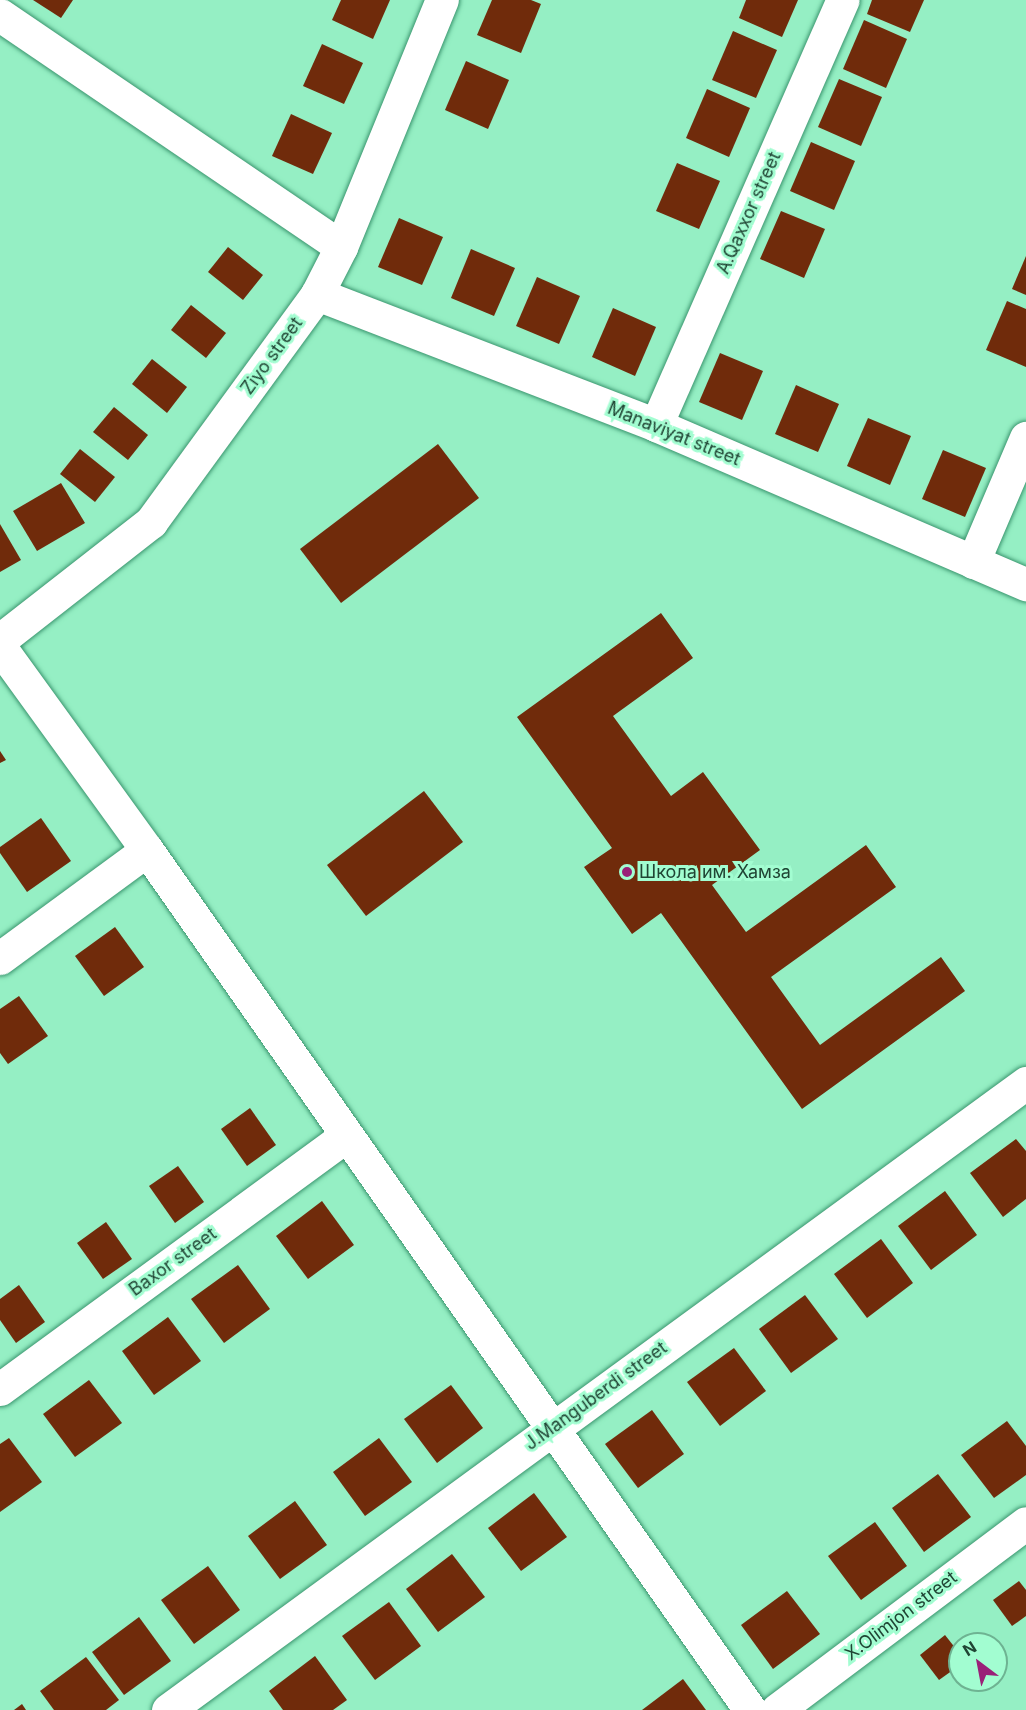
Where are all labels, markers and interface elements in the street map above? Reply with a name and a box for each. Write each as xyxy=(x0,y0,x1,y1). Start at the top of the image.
street label: A.Qaxxor street xyxy=(712,149,786,277)
street label: Ziyo street xyxy=(237,313,307,399)
street label: Manaviyat street xyxy=(605,398,743,470)
place label: Школа им. Хамза xyxy=(639,861,791,883)
marker: Школа им. Хамза xyxy=(620,865,634,879)
street label: Baxor street xyxy=(125,1223,221,1301)
street label: J.Manguberdi street xyxy=(521,1337,671,1455)
street label: X.Olimjon street xyxy=(841,1567,961,1665)
north arrow xyxy=(948,1632,1008,1692)
text: N xyxy=(959,1637,980,1660)

